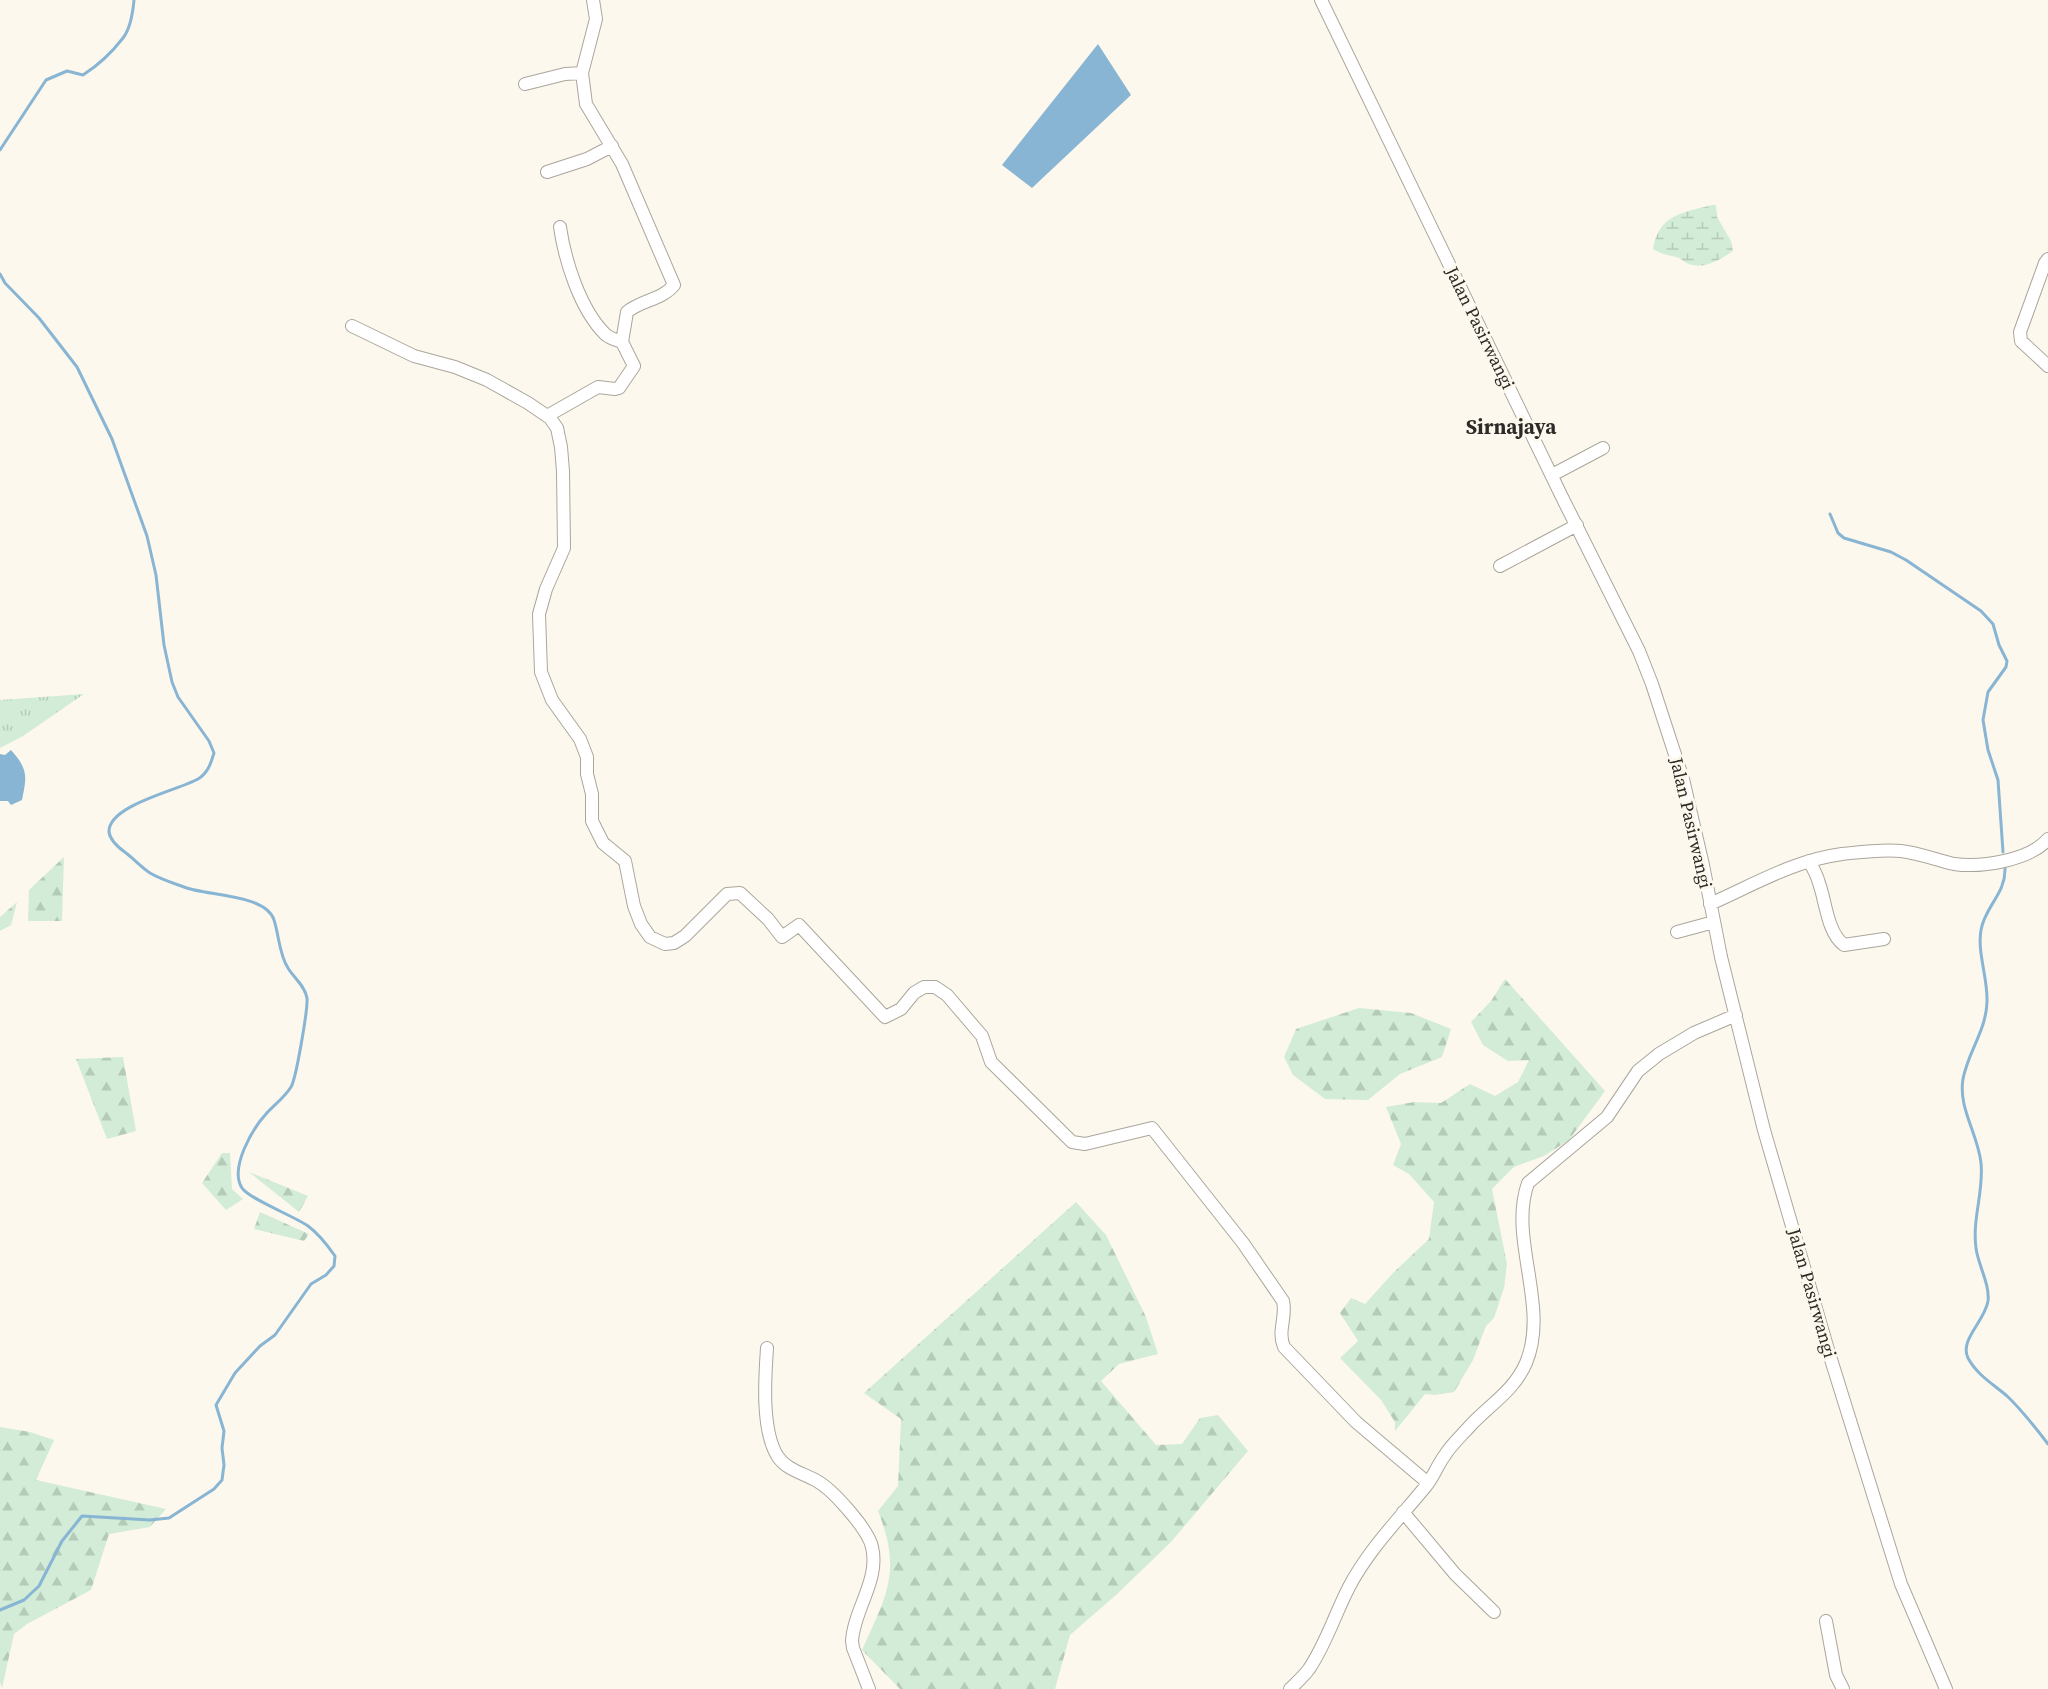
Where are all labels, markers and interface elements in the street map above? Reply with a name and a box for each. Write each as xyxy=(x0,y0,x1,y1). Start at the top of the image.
street label: Jalan Pasirwangi xyxy=(1439,261,1521,393)
district label: Sirnajaya xyxy=(1466,412,1557,441)
street label: Jalan Pasirwangi xyxy=(1664,754,1719,891)
street label: Jalan Pasirwangi xyxy=(1782,1224,1843,1361)

